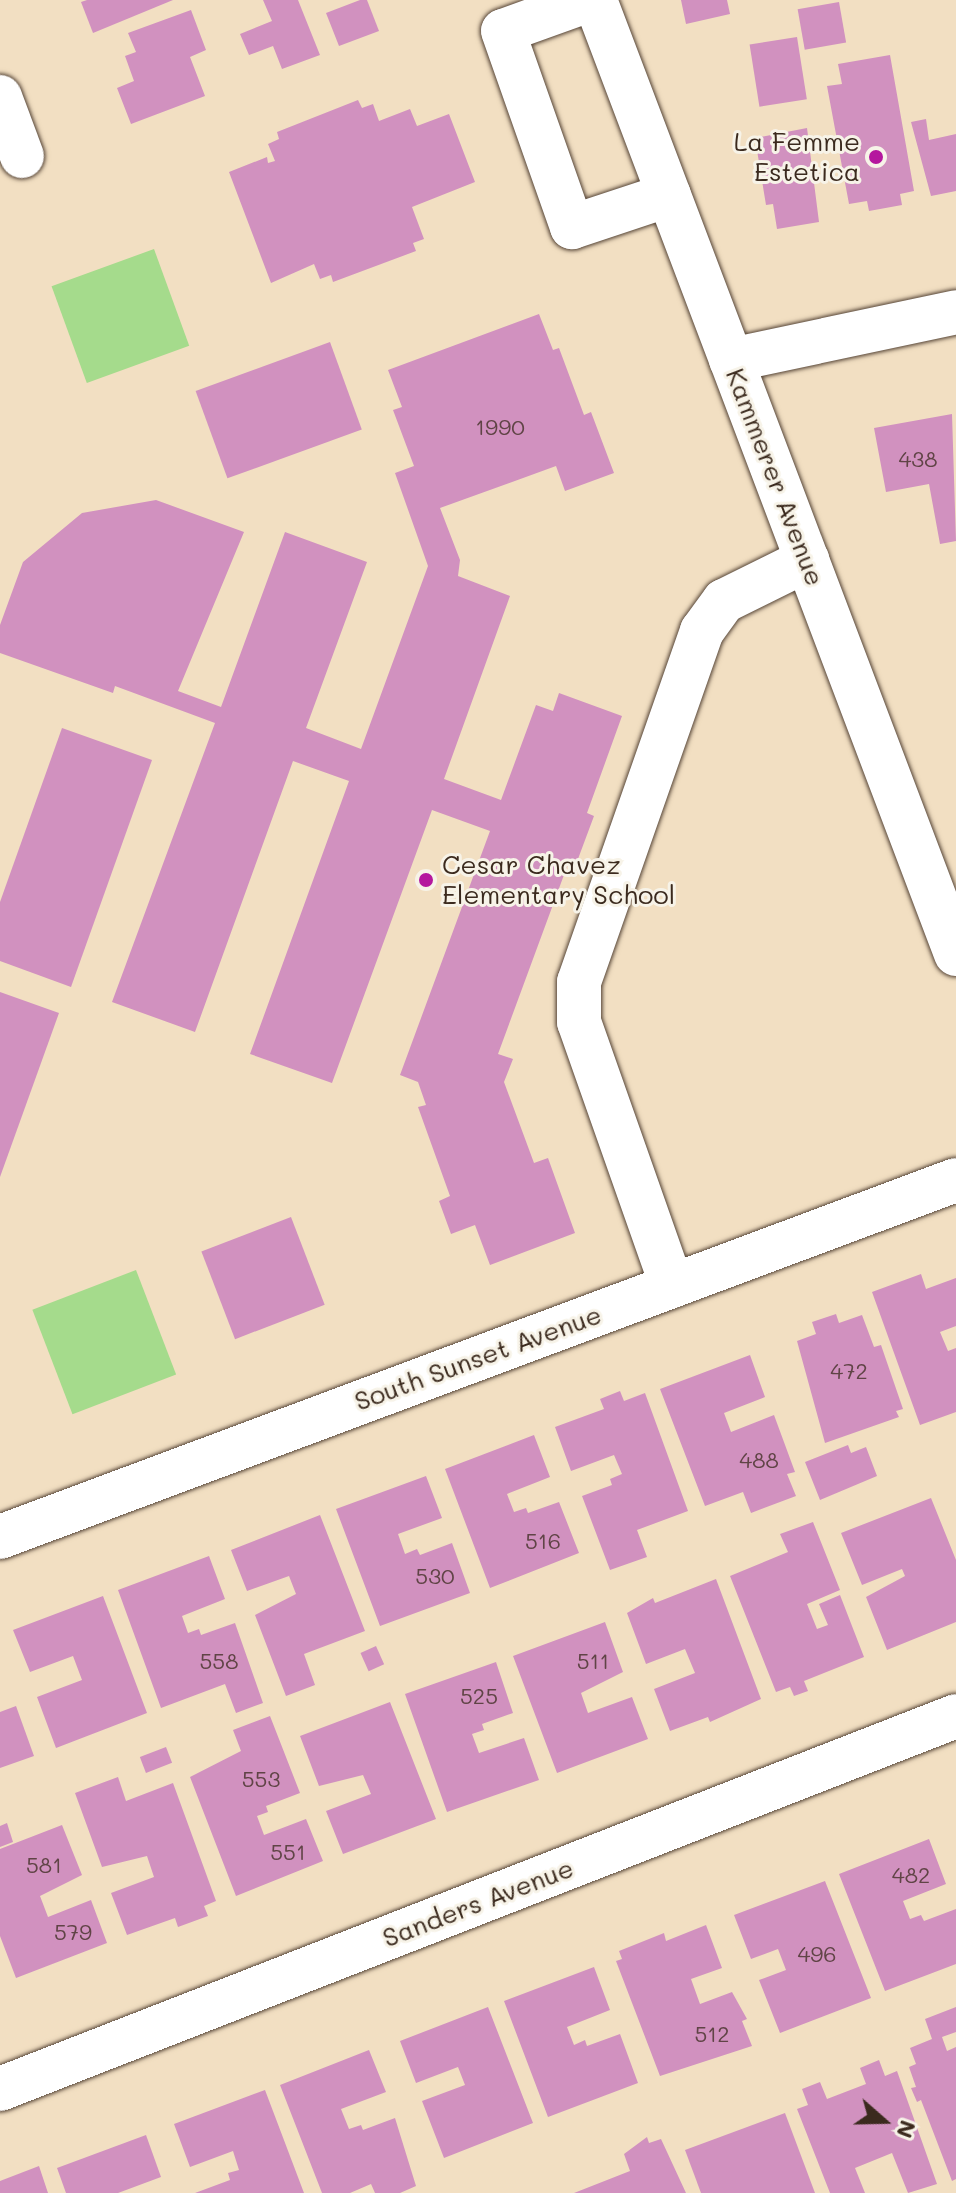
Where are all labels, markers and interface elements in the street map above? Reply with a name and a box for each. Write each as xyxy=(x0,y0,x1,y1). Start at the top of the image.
place label: La Femme Estetica xyxy=(734,126,860,188)
marker: La Femme Estetica xyxy=(867,148,885,166)
street label: Kammerer Avenue xyxy=(719,364,831,590)
house number: 1990 xyxy=(475,414,525,440)
house number: 438 xyxy=(898,446,938,472)
place label: Cesar Chavez Elementary School xyxy=(442,849,675,910)
marker: Cesar Chavez Elementary School xyxy=(417,871,435,889)
street label: South Sunset Avenue xyxy=(350,1299,606,1417)
house number: 472 xyxy=(830,1358,868,1384)
house number: 488 xyxy=(739,1447,779,1473)
house number: 516 xyxy=(525,1528,561,1554)
house number: 530 xyxy=(415,1563,455,1589)
house number: 558 xyxy=(200,1648,238,1674)
house number: 511 xyxy=(577,1648,609,1674)
house number: 525 xyxy=(460,1683,498,1709)
house number: 553 xyxy=(242,1766,280,1792)
house number: 551 xyxy=(270,1839,306,1865)
house number: 581 xyxy=(26,1852,62,1878)
street label: Sanders Avenue xyxy=(378,1852,578,1954)
house number: 482 xyxy=(892,1862,930,1888)
house number: 579 xyxy=(54,1919,92,1945)
house number: 496 xyxy=(797,1941,837,1967)
house number: 512 xyxy=(695,2021,729,2047)
north arrow xyxy=(844,2081,924,2161)
text: N xyxy=(891,2117,924,2142)

